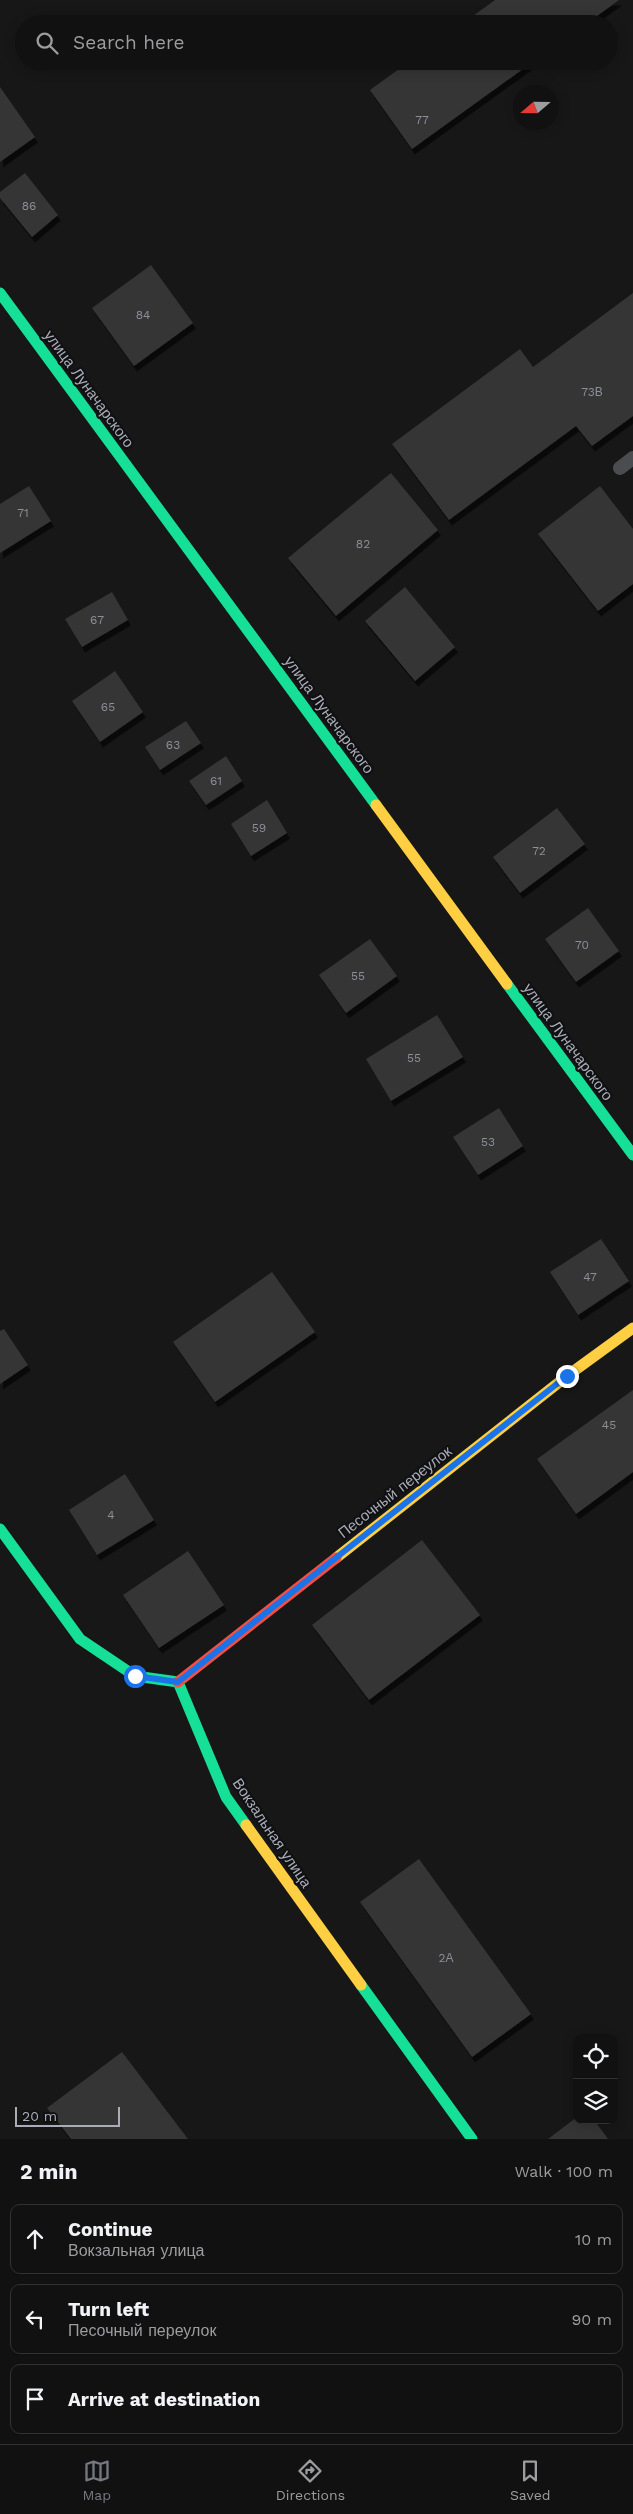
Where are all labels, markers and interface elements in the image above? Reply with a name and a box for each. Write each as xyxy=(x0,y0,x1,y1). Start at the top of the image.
search box xyxy=(15,15,618,70)
icon: search xyxy=(33,29,61,57)
text: Search here xyxy=(73,31,184,54)
north arrow xyxy=(513,85,558,130)
house number: 77 xyxy=(415,113,429,127)
house number: 86 xyxy=(22,199,36,213)
house number: 84 xyxy=(136,308,150,322)
street label: улица Луначарского xyxy=(40,327,138,451)
house number: 73В xyxy=(581,385,603,399)
house number: 71 xyxy=(17,506,29,520)
house number: 82 xyxy=(356,537,370,551)
house number: 67 xyxy=(90,613,104,627)
street label: улица Луначарского xyxy=(280,653,378,777)
house number: 65 xyxy=(101,700,115,714)
house number: 63 xyxy=(166,738,180,752)
house number: 61 xyxy=(210,774,222,788)
house number: 59 xyxy=(252,821,266,835)
house number: 72 xyxy=(532,844,546,858)
house number: 70 xyxy=(575,938,589,952)
house number: 55 xyxy=(351,969,365,983)
street label: улица Луначарского xyxy=(519,980,617,1104)
house number: 55 xyxy=(407,1051,421,1065)
house number: 53 xyxy=(481,1135,495,1149)
house number: 47 xyxy=(583,1270,597,1284)
route end xyxy=(556,1365,579,1388)
house number: 45 xyxy=(602,1418,616,1432)
street label: Песочный переулок xyxy=(335,1442,456,1542)
house number: 4 xyxy=(107,1508,115,1522)
route start xyxy=(124,1665,147,1688)
street label: Вокзальная улица xyxy=(229,1775,316,1892)
house number: 2А xyxy=(439,1951,454,1965)
map controls xyxy=(573,2034,618,2124)
button: locate xyxy=(573,2034,618,2079)
button: layers xyxy=(573,2079,618,2124)
scale bar xyxy=(15,2104,120,2127)
text: 20 m xyxy=(22,2108,57,2124)
text: 2 min xyxy=(20,2159,77,2184)
text: Walk · 100 m xyxy=(515,2162,613,2181)
text: Continue xyxy=(68,2218,152,2241)
icon: ahead xyxy=(21,2225,49,2253)
text: 10 m xyxy=(575,2230,612,2249)
text: Вокзальная улица xyxy=(68,2241,205,2260)
text: Turn left xyxy=(68,2298,149,2321)
icon: left xyxy=(21,2305,49,2333)
text: 90 m xyxy=(571,2310,612,2329)
text: Песочный переулок xyxy=(68,2321,216,2340)
icon: arrive xyxy=(21,2385,49,2413)
text: Arrive at destination xyxy=(68,2388,260,2411)
tab: Map xyxy=(82,2457,111,2503)
tab: Directions xyxy=(276,2457,345,2503)
tab: Saved xyxy=(510,2457,551,2503)

